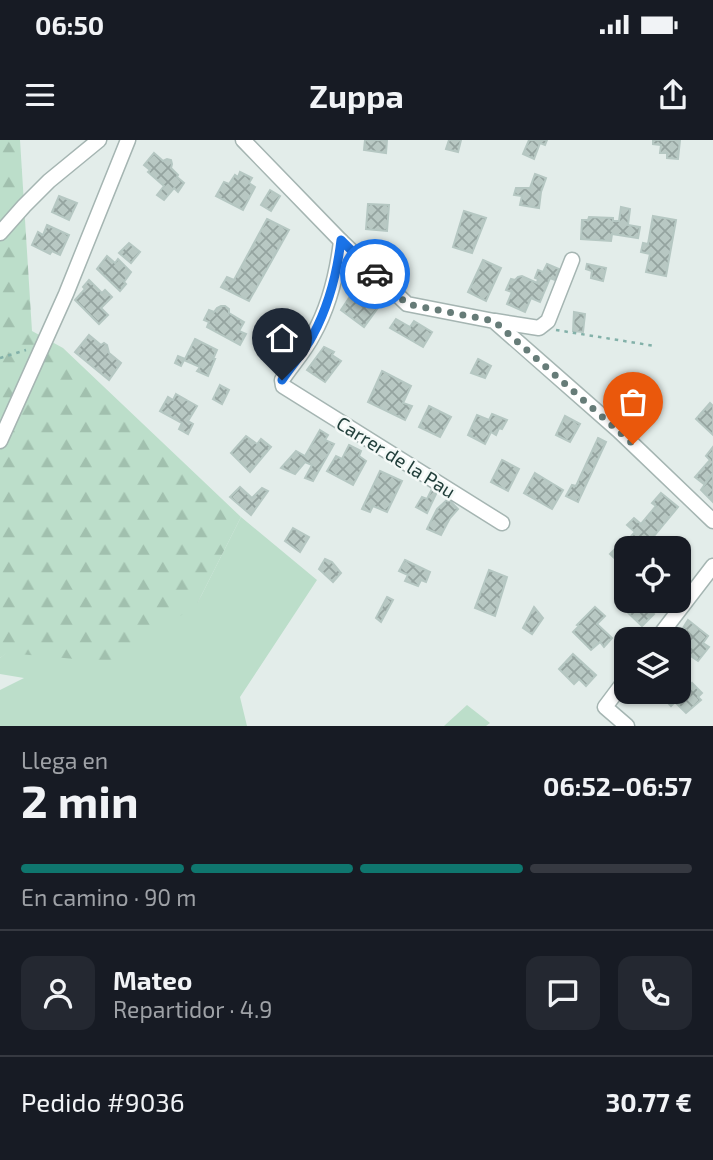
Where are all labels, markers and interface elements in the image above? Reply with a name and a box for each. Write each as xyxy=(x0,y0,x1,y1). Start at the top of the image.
text: 06:50 xyxy=(35,9,104,40)
icon: menu xyxy=(21,76,59,114)
text: Zuppa xyxy=(309,76,404,114)
icon: share xyxy=(654,76,692,114)
courier xyxy=(340,239,410,309)
icon: car xyxy=(356,255,394,293)
pin xyxy=(252,308,312,380)
icon: home xyxy=(263,319,301,357)
pin xyxy=(603,372,663,444)
icon: bag xyxy=(614,383,652,421)
street label: Carrer de la Pau xyxy=(333,411,460,502)
map controls xyxy=(614,536,691,704)
button: locate xyxy=(614,536,691,613)
button: layers xyxy=(614,627,691,704)
text: Llega en xyxy=(21,746,108,774)
text: 06:52–06:57 xyxy=(543,770,692,801)
text: 2 min xyxy=(21,772,139,827)
text: En camino · 90 m xyxy=(21,883,197,911)
button: person xyxy=(21,956,95,1030)
button: chat xyxy=(526,956,600,1030)
button: phone xyxy=(618,956,692,1030)
text: Mateo xyxy=(113,964,192,995)
text: Repartidor · 4.9 xyxy=(113,995,272,1023)
text: Pedido #9036 xyxy=(21,1086,185,1117)
text: 30.77 € xyxy=(606,1086,692,1117)

